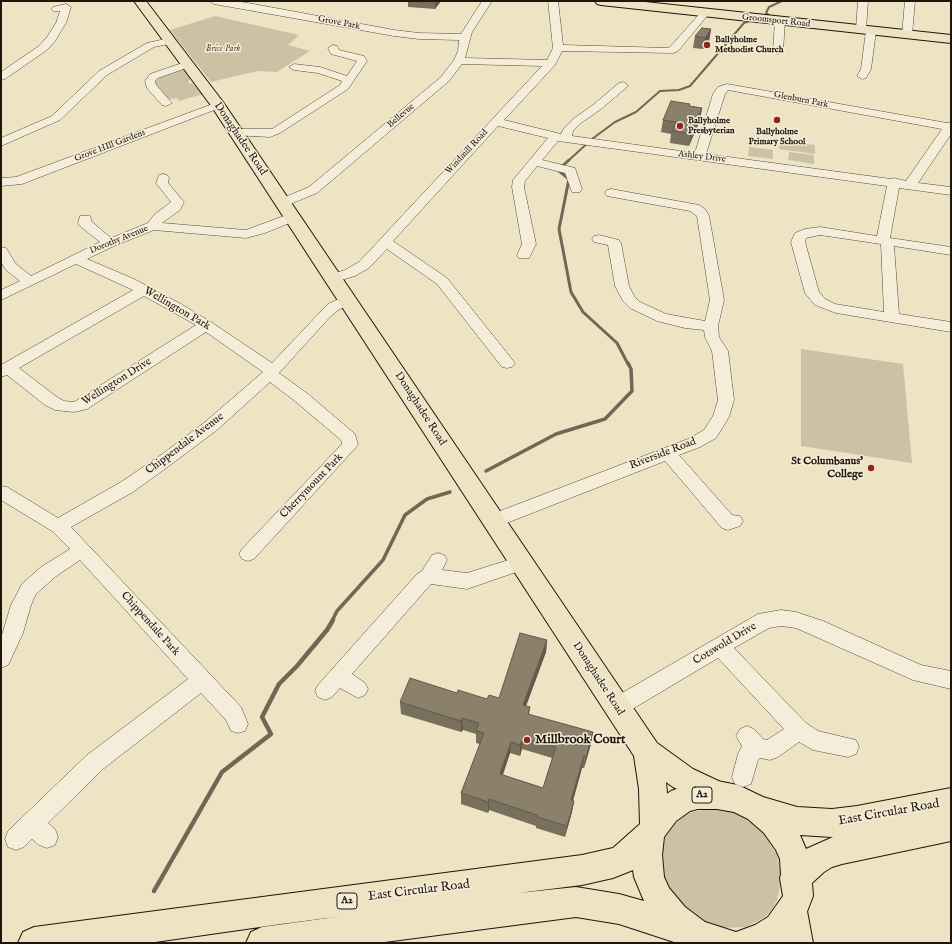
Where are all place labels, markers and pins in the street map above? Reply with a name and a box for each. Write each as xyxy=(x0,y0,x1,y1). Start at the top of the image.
place label: Ballyholme Methodist Church xyxy=(715,35,783,56)
marker: Ballyholme Methodist Church xyxy=(702,40,712,50)
marker: Ballyholme Primary School xyxy=(772,115,782,125)
place label: Ballyholme Presbyterian xyxy=(688,116,735,137)
marker: Ballyholme Presbyterian xyxy=(675,121,685,131)
place label: Ballyholme Primary School xyxy=(749,127,805,148)
place label: St Columbanus' College xyxy=(791,455,863,481)
marker: St Columbanus' College xyxy=(866,463,876,473)
place label: Millbrook Court xyxy=(535,732,625,748)
marker: Millbrook Court xyxy=(522,735,532,745)

